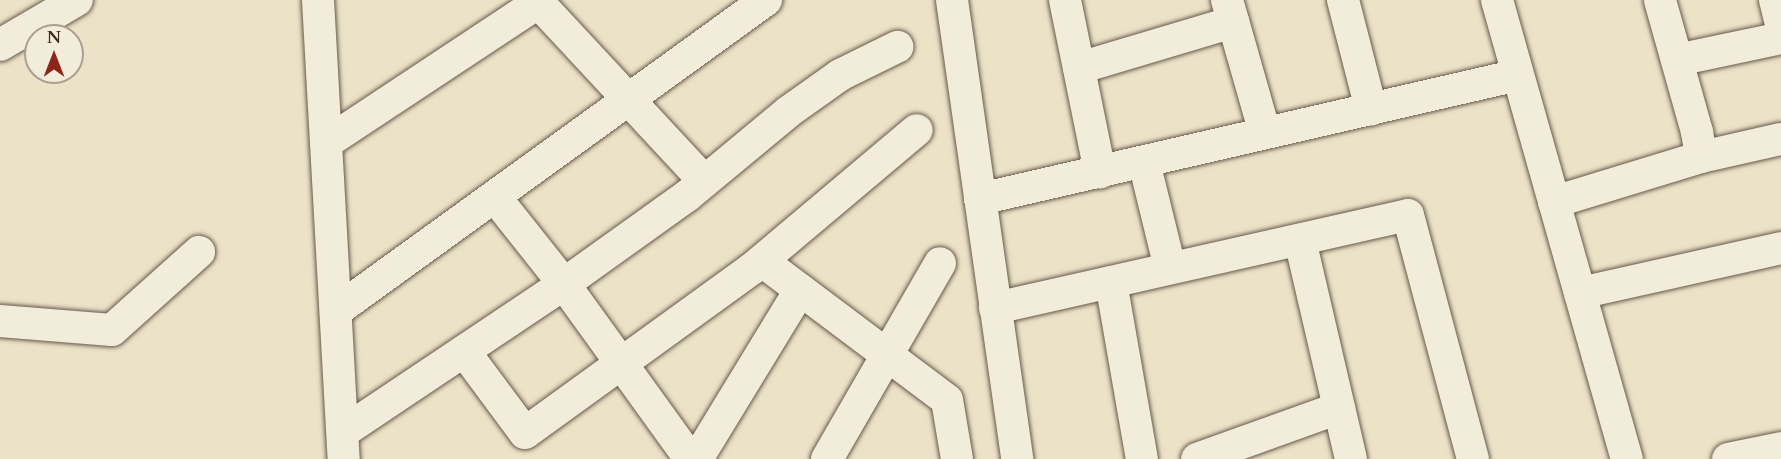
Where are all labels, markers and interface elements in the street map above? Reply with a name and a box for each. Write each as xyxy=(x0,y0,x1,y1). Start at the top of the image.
north arrow xyxy=(24,24,84,84)
text: N xyxy=(47,27,61,49)

